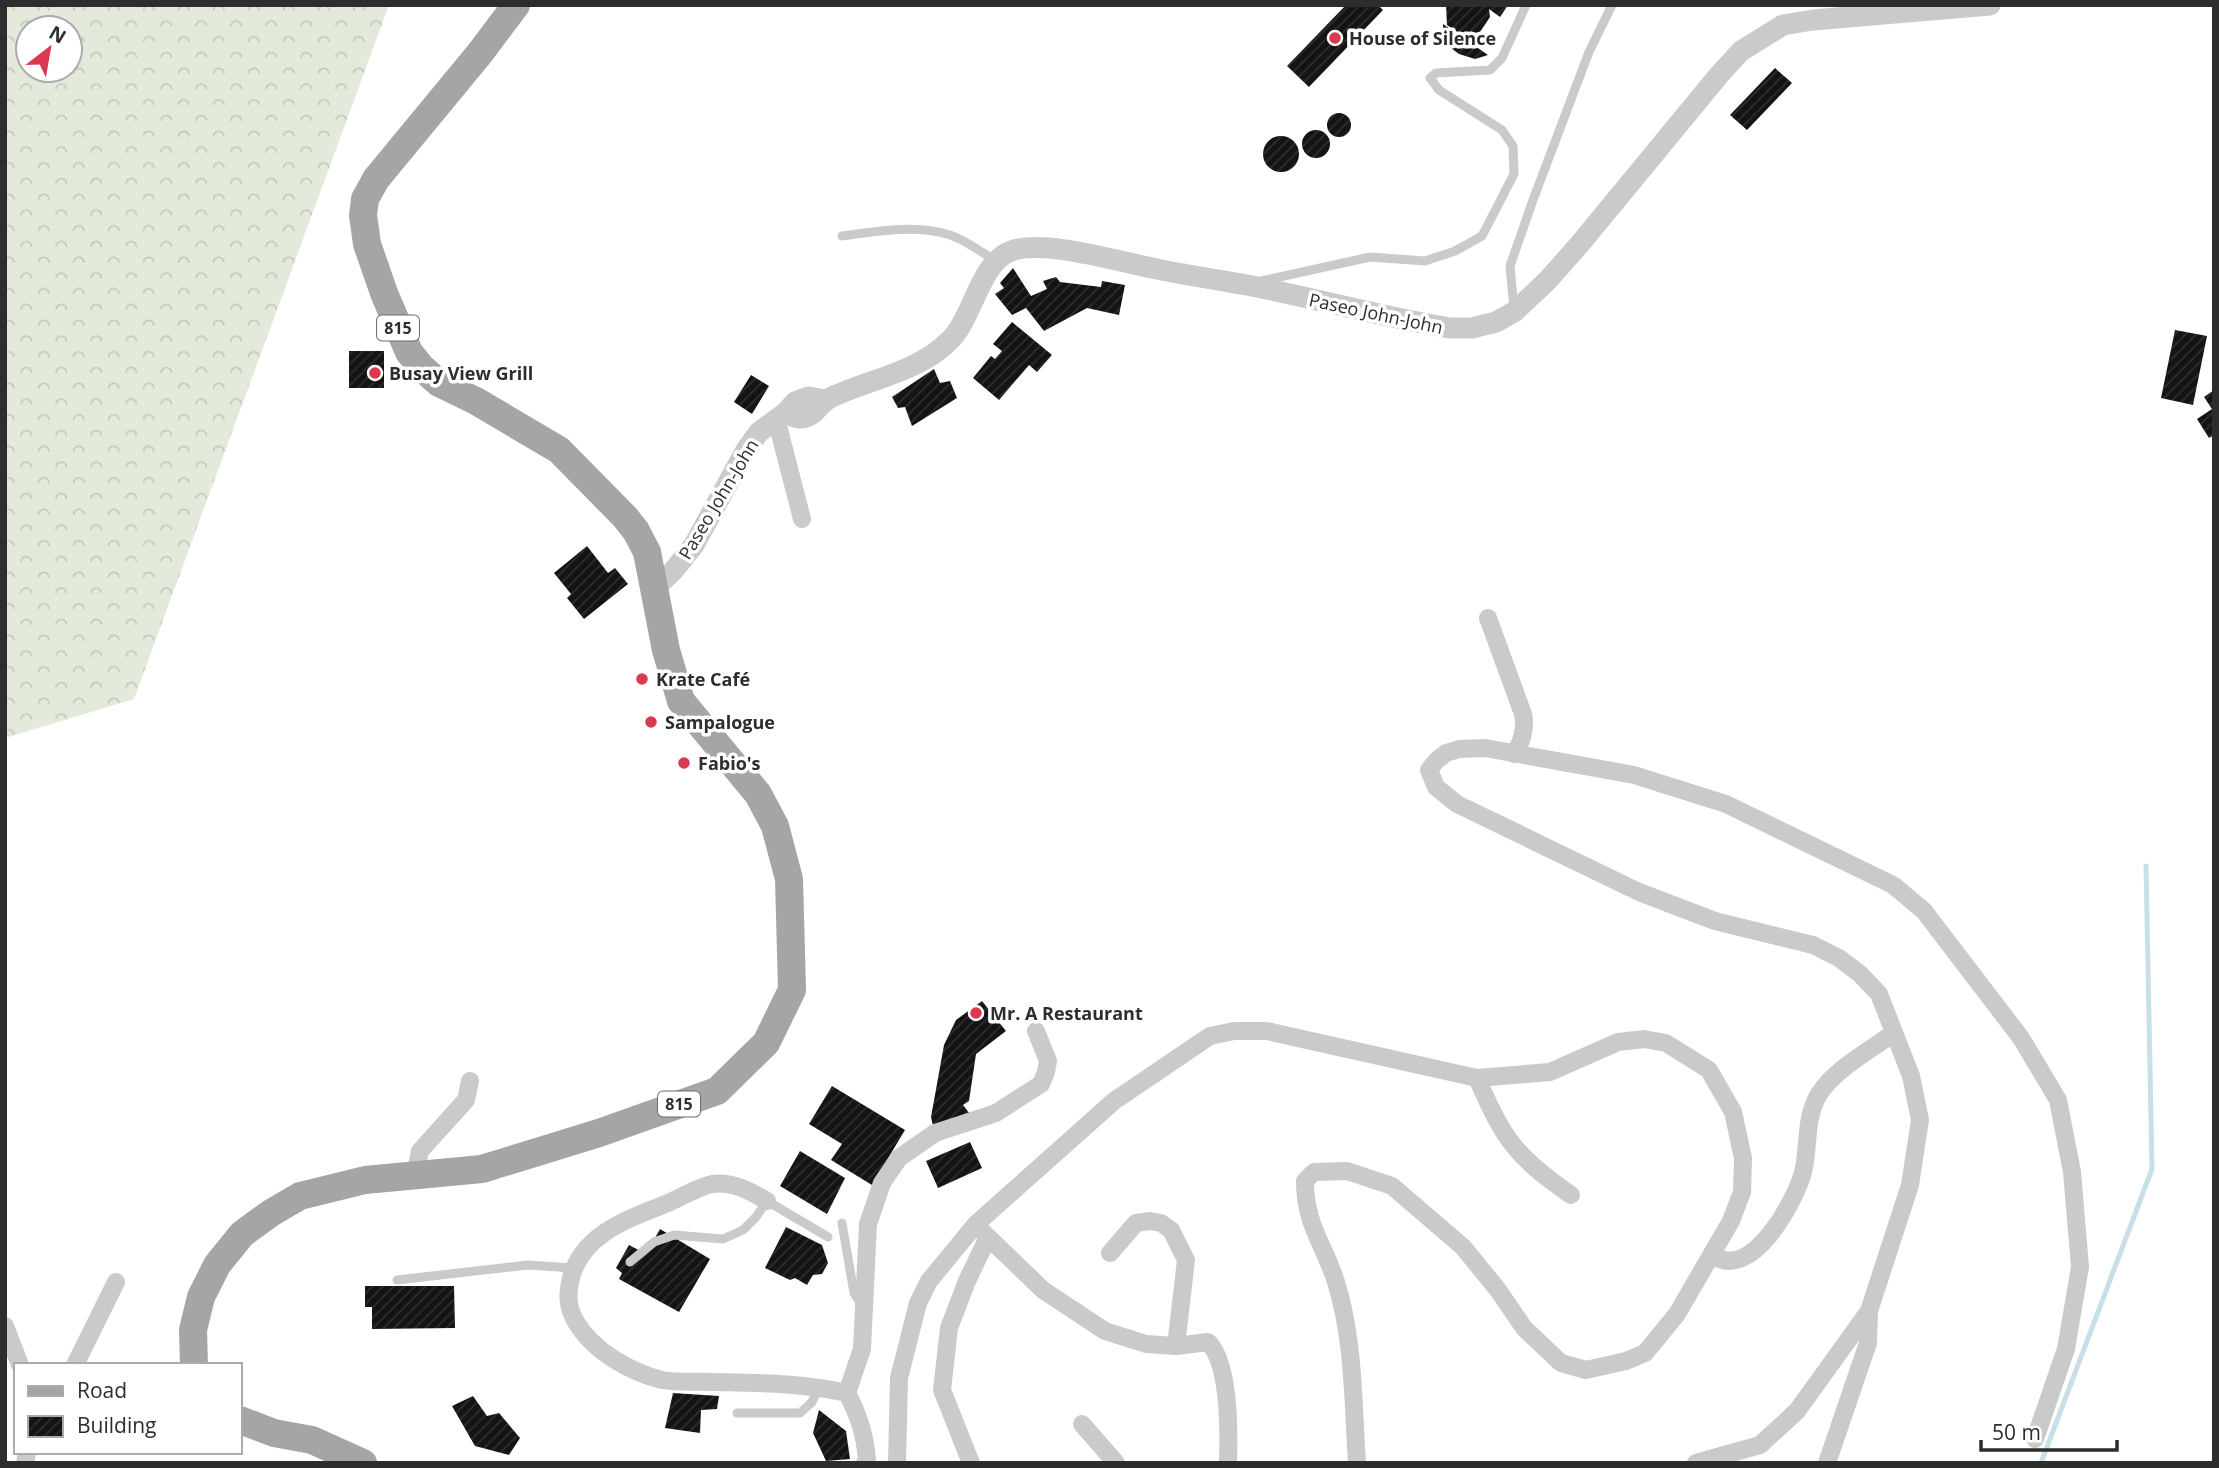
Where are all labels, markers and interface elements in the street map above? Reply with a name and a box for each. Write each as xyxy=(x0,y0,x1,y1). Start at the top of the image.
north arrow xyxy=(14,14,84,84)
text: N xyxy=(44,19,71,50)
place label: House of Silence xyxy=(1349,26,1496,50)
marker: House of Silence xyxy=(1327,30,1343,46)
street label: Paseo John-John xyxy=(1307,287,1445,339)
road number: 815 xyxy=(377,316,419,340)
place label: Busay View Grill xyxy=(389,361,533,385)
marker: Busay View Grill xyxy=(367,365,383,381)
street label: Paseo John-John xyxy=(673,434,763,564)
place label: Krate Café xyxy=(656,667,750,691)
marker: Krate Café xyxy=(634,671,650,687)
place label: Sampalogue xyxy=(665,710,775,734)
marker: Sampalogue xyxy=(643,714,659,730)
place label: Fabio's xyxy=(698,751,761,775)
marker: Fabio's xyxy=(676,755,692,771)
place label: Mr. A Restaurant xyxy=(990,1001,1143,1025)
marker: Mr. A Restaurant xyxy=(968,1005,984,1021)
road number: 815 xyxy=(658,1092,700,1116)
legend xyxy=(14,1363,242,1454)
text: Road xyxy=(77,1376,127,1404)
scale bar xyxy=(1981,1408,2118,1452)
text: Building xyxy=(77,1411,156,1439)
text: 50 m xyxy=(1992,1418,2041,1446)

